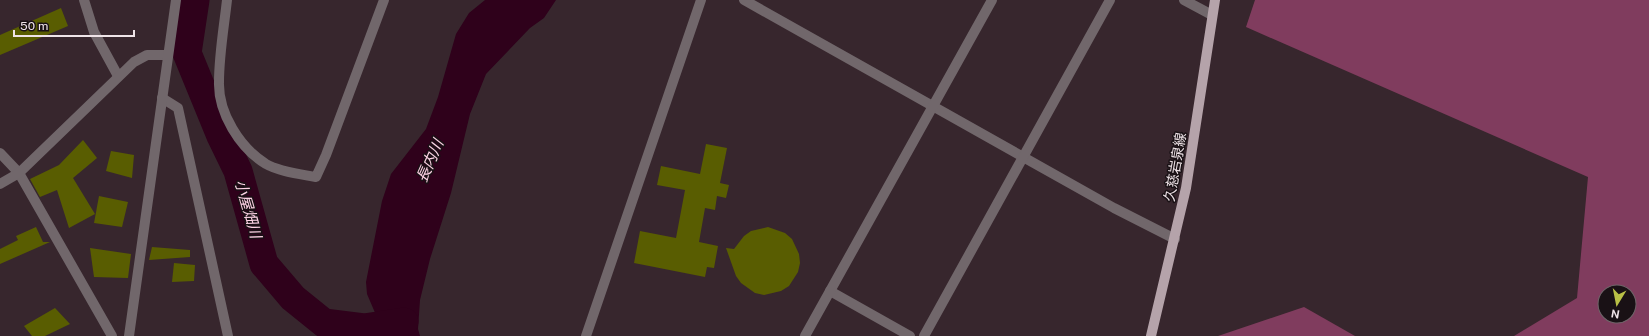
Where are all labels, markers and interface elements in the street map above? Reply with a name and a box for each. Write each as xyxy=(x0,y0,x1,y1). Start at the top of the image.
scale bar xyxy=(14,12,134,38)
text: 50 m xyxy=(20,19,48,33)
street label: 久慈岩泉線 xyxy=(1161,131,1189,203)
water label: 長内川 xyxy=(413,135,447,185)
water label: 小屋畑川 xyxy=(232,178,265,242)
north arrow xyxy=(1597,284,1637,324)
text: N xyxy=(1610,307,1621,321)

